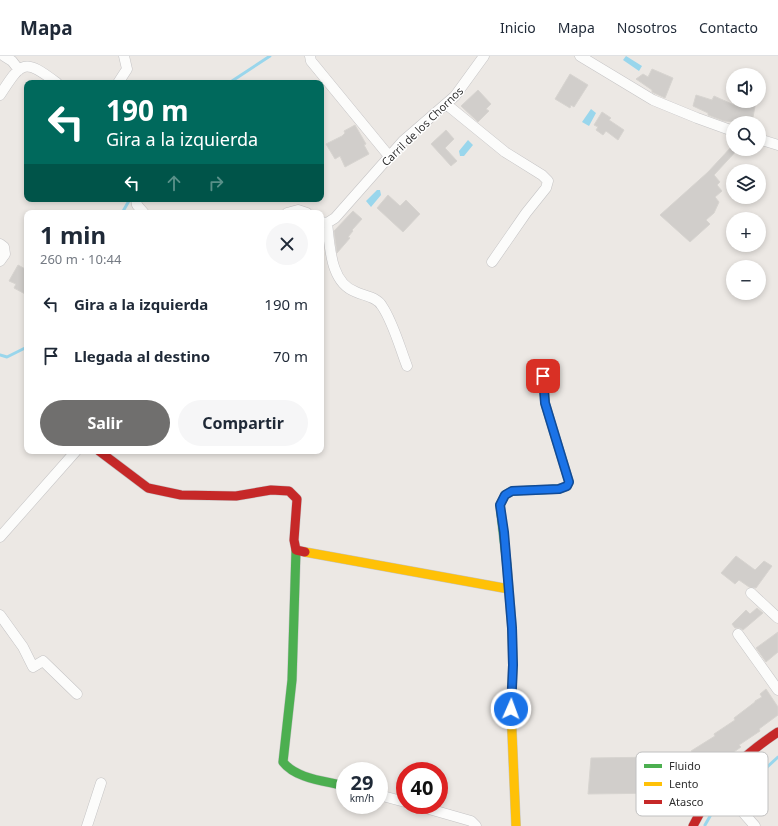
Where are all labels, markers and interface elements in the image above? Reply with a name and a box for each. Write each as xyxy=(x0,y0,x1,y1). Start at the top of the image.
text: Mapa xyxy=(20,15,73,41)
text: Inicio xyxy=(500,18,536,37)
text: Mapa xyxy=(558,18,595,37)
text: Nosotros xyxy=(617,18,677,37)
text: Contacto xyxy=(699,18,758,37)
map controls xyxy=(726,68,766,300)
button: sound xyxy=(726,68,766,108)
street label: Carril de los Chornos xyxy=(378,83,466,169)
text: 190 m xyxy=(106,91,189,129)
icon: left xyxy=(40,96,92,148)
button: search xyxy=(726,116,766,156)
text: Gira a la izquierda xyxy=(106,127,258,151)
button: layers xyxy=(726,164,766,204)
icon: left xyxy=(121,172,143,194)
icon: ahead xyxy=(163,172,185,194)
icon: right xyxy=(205,172,227,194)
button: + xyxy=(726,212,766,252)
text: 1 min xyxy=(40,218,106,251)
button: close xyxy=(266,223,308,265)
text: 260 m · 10:44 xyxy=(40,250,121,268)
button: − xyxy=(726,260,766,300)
icon: left xyxy=(40,293,62,315)
text: Gira a la izquierda xyxy=(74,294,208,314)
text: 190 m xyxy=(264,294,308,314)
icon: arrive xyxy=(40,345,62,367)
text: Llegada al destino xyxy=(74,346,210,366)
text: 70 m xyxy=(273,346,308,366)
pin xyxy=(526,359,560,393)
icon: arrive xyxy=(532,365,554,387)
button: Salir xyxy=(40,400,170,446)
button: Compartir xyxy=(178,400,308,446)
position arrow xyxy=(490,688,532,730)
legend xyxy=(636,752,768,816)
text: Fluido xyxy=(669,758,701,773)
speed limit sign: 40 xyxy=(396,762,448,814)
text: 29 xyxy=(351,769,373,796)
text: Lento xyxy=(669,776,699,791)
text: km/h xyxy=(350,791,374,805)
text: Atasco xyxy=(669,794,704,809)

